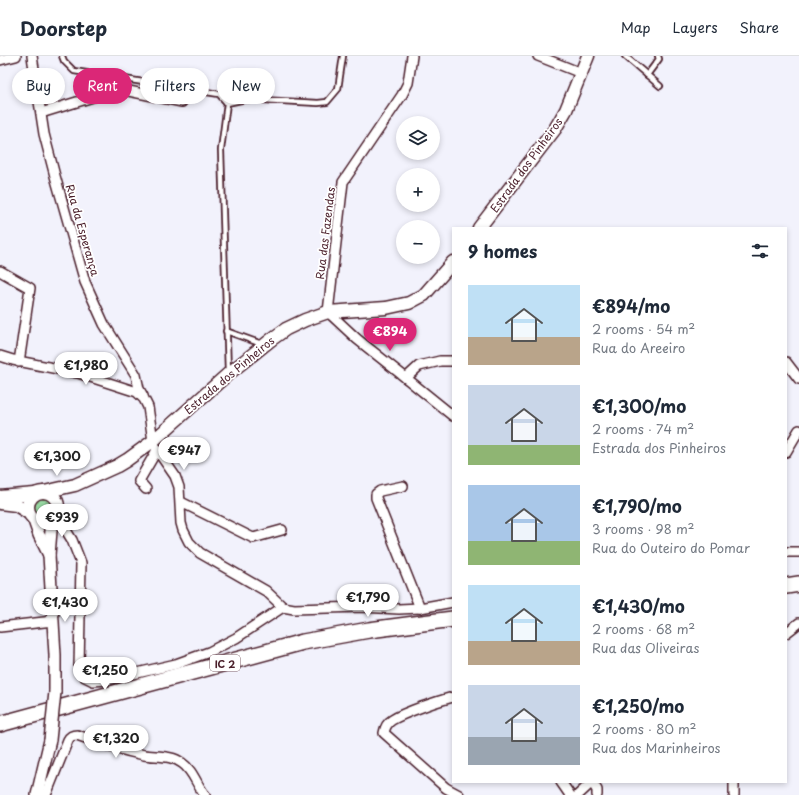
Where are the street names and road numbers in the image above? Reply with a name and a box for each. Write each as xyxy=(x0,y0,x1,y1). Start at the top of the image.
street label: Estrada dos Pinheiros xyxy=(486,114,566,216)
street label: Rua da Esperança xyxy=(62,182,104,278)
street label: Rua das Fazendas xyxy=(311,186,339,280)
street label: Estrada dos Pinheiros xyxy=(180,332,278,418)
road number: IC 2 xyxy=(210,655,240,671)

